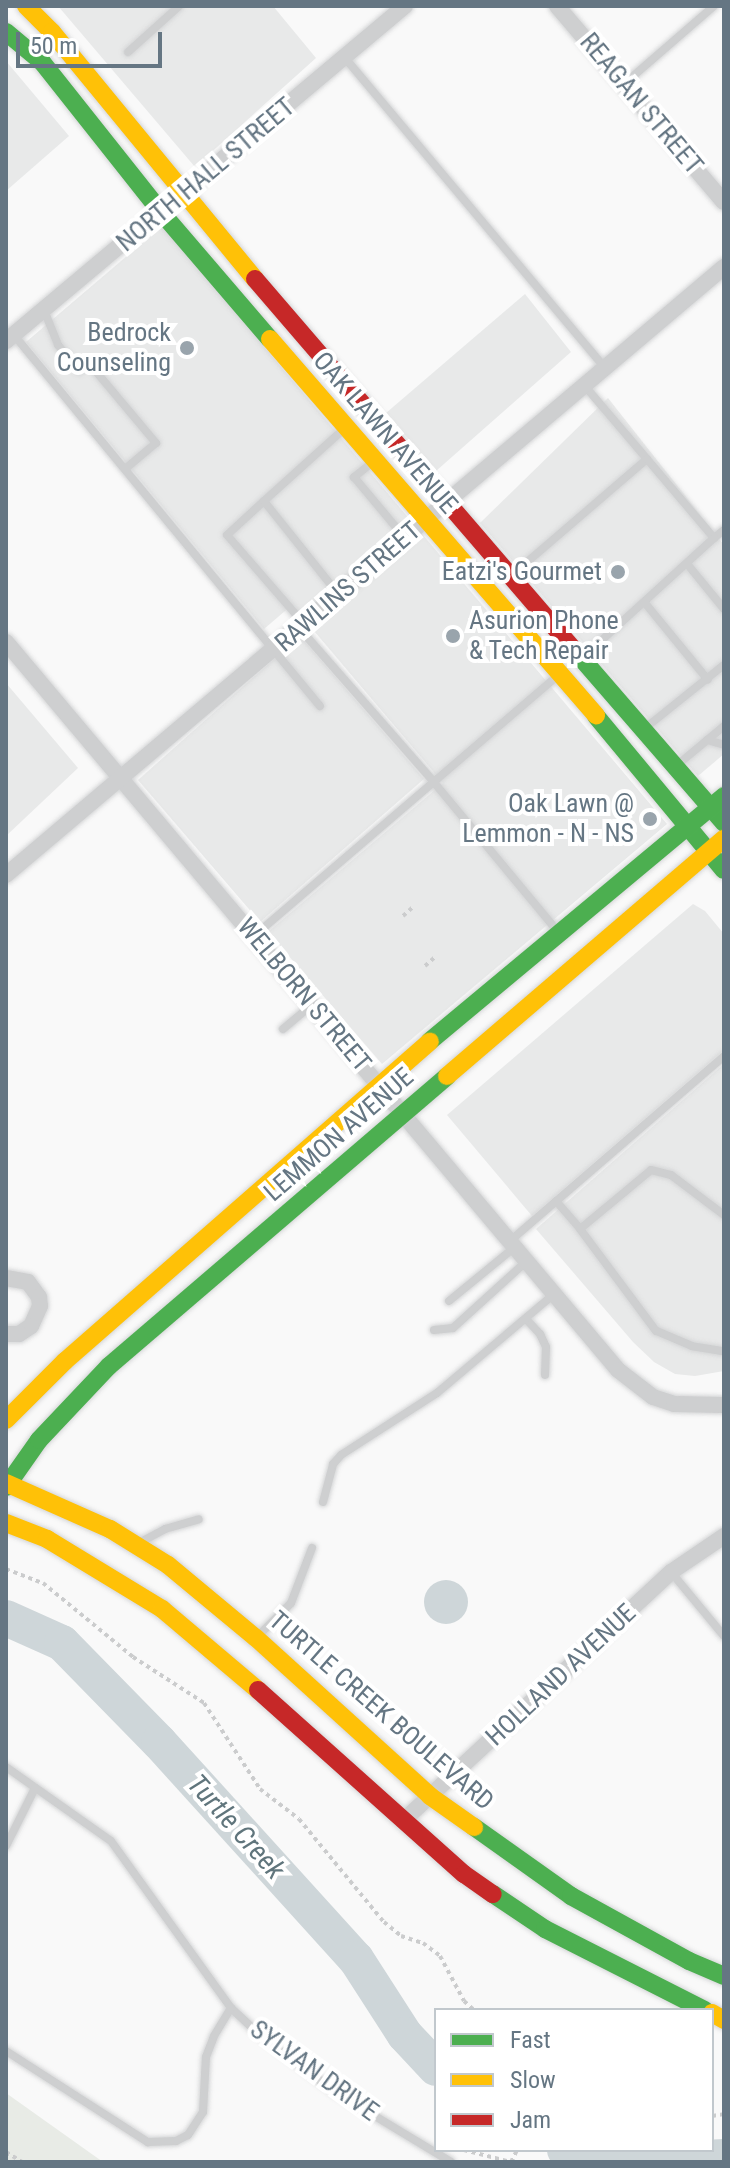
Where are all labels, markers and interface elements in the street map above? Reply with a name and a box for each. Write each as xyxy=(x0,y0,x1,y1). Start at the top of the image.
scale bar xyxy=(20,16,166,66)
street label: REAGAN STREET xyxy=(573,27,709,181)
text: 50 m xyxy=(30,32,77,60)
street label: NORTH HALL STREET xyxy=(111,91,301,259)
place label: Bedrock Counseling xyxy=(57,317,171,378)
marker: Bedrock Counseling xyxy=(178,339,196,357)
street label: OAK LAWN AVENUE xyxy=(306,346,464,520)
street label: RAWLINS STREET xyxy=(269,515,427,659)
place label: Eatzi's Gourmet xyxy=(442,556,602,588)
marker: Eatzi's Gourmet xyxy=(609,563,627,581)
place label: Asurion Phone & Tech Repair xyxy=(469,605,619,666)
marker: Asurion Phone & Tech Repair xyxy=(444,627,462,645)
place label: Oak Lawn @ Lemmon - N - NS xyxy=(462,788,634,850)
marker: Oak Lawn @ Lemmon - N - NS xyxy=(641,810,659,828)
street label: WELBORN STREET xyxy=(231,912,377,1078)
street label: LEMMON AVENUE xyxy=(258,1062,420,1208)
street label: HOLLAND AVENUE xyxy=(480,1598,642,1752)
street label: TURTLE CREEK BOULEVARD xyxy=(262,1605,500,1817)
water label: Turtle Creek xyxy=(180,1768,292,1886)
legend xyxy=(434,2008,714,2152)
street label: SYLVAN DRIVE xyxy=(244,2014,384,2128)
text: Fast xyxy=(510,2026,551,2054)
text: Slow xyxy=(510,2066,556,2094)
text: Jam xyxy=(510,2106,551,2134)

